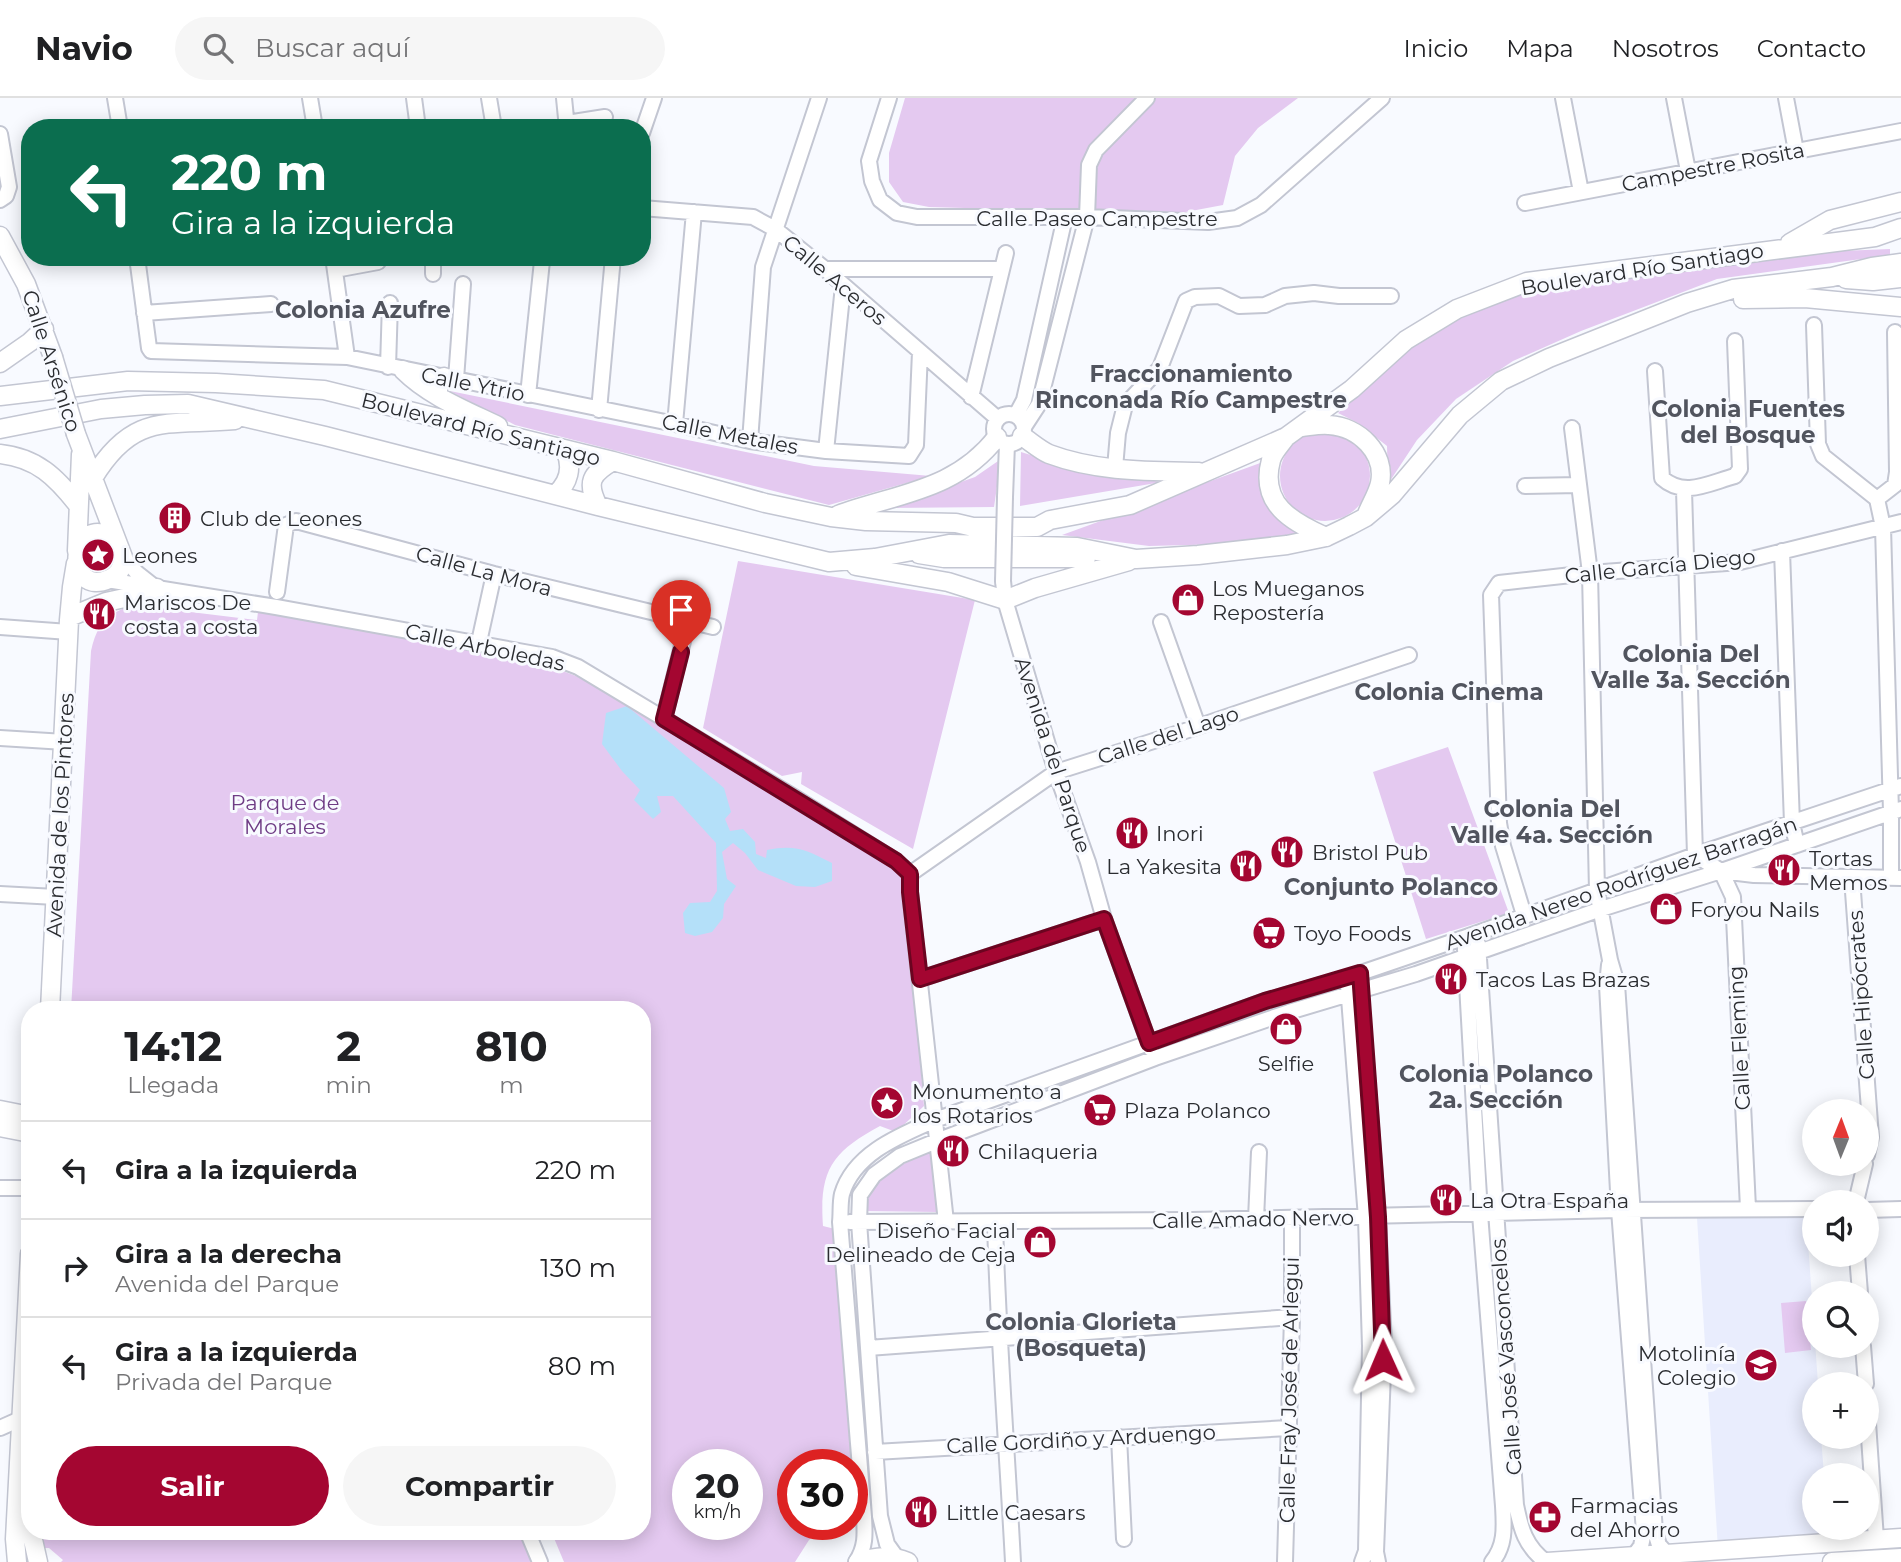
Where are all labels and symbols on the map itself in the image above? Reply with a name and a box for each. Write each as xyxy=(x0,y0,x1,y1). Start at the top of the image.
street label: Campestre Rosita xyxy=(1619,137,1807,197)
street label: Calle Paseo Campestre xyxy=(976,206,1218,231)
street label: Calle Aceros xyxy=(778,229,892,331)
street label: Boulevard Río Santiago xyxy=(1519,237,1765,301)
street label: Calle Arsénico xyxy=(17,287,87,435)
district label: Colonia Azufre xyxy=(275,296,451,324)
district label: Fraccionamiento Rinconada Río Campestre xyxy=(1035,360,1347,414)
street label: Calle Ytrio xyxy=(419,362,527,406)
street label: Boulevard Río Santiago xyxy=(359,387,603,471)
district label: Colonia Fuentes del Bosque xyxy=(1651,395,1845,449)
street label: Calle Metales xyxy=(660,409,800,459)
building icon: Club de Leones xyxy=(156,499,194,537)
place label: Club de Leones xyxy=(200,506,362,531)
place icon: Leones xyxy=(79,536,117,574)
street label: Calle La Mora xyxy=(413,541,555,601)
place label: Leones xyxy=(122,543,197,568)
street label: Calle García Diego xyxy=(1563,544,1757,588)
place label: Los Mueganos Repostería xyxy=(1212,576,1364,625)
pin xyxy=(651,580,711,652)
shop icon: Los Mueganos Repostería xyxy=(1169,581,1207,619)
place label: Mariscos De costa a costa xyxy=(124,590,259,639)
restaurant icon: Mariscos De costa a costa xyxy=(80,595,118,633)
street label: Calle Arboledas xyxy=(403,618,567,676)
district label: Colonia Del Valle 3a. Sección xyxy=(1590,640,1791,694)
street label: Avenida del Parque xyxy=(1009,654,1097,856)
district label: Colonia Cinema xyxy=(1354,678,1544,706)
street label: Avenida de los Pintores xyxy=(41,692,79,938)
street label: Calle del Lago xyxy=(1094,700,1242,770)
park label: Parque de Morales xyxy=(231,790,339,839)
district label: Colonia Del Valle 4a. Sección xyxy=(1450,795,1653,849)
street label: Avenida Nereo Rodríguez Barragán xyxy=(1442,811,1800,955)
restaurant icon: Inori xyxy=(1113,814,1151,852)
place label: Inori xyxy=(1156,821,1204,846)
restaurant icon: Bristol Pub xyxy=(1268,833,1306,871)
place label: Bristol Pub xyxy=(1312,840,1428,865)
place label: Tortas Memos xyxy=(1809,846,1887,895)
restaurant icon: La Yakesita xyxy=(1227,847,1265,885)
restaurant icon: Tortas Memos xyxy=(1765,851,1803,889)
place label: La Yakesita xyxy=(1106,854,1222,879)
district label: Conjunto Polanco xyxy=(1284,873,1498,901)
shop icon: Foryou Nails xyxy=(1647,890,1685,928)
place label: Foryou Nails xyxy=(1690,897,1819,922)
street label: Calle Hipócrates xyxy=(1843,910,1879,1080)
supermarket icon: Toyo Foods xyxy=(1250,914,1288,952)
place label: Toyo Foods xyxy=(1294,921,1411,946)
restaurant icon: Tacos Las Brazas xyxy=(1432,960,1470,998)
street label: Calle Fleming xyxy=(1723,965,1755,1111)
place label: Tacos Las Brazas xyxy=(1476,967,1650,992)
shop icon: Selfie xyxy=(1267,1010,1305,1048)
place label: Selfie xyxy=(1258,1051,1314,1076)
district label: Colonia Polanco 2a. Sección xyxy=(1399,1060,1593,1114)
place label: Monumento a los Rotarios xyxy=(912,1079,1062,1128)
place icon: Monumento a los Rotarios xyxy=(868,1084,906,1122)
supermarket icon: Plaza Polanco xyxy=(1081,1091,1119,1129)
place label: Plaza Polanco xyxy=(1124,1098,1271,1123)
north arrow xyxy=(1802,1099,1880,1176)
restaurant icon: Chilaqueria xyxy=(934,1132,972,1170)
place label: Chilaqueria xyxy=(978,1139,1098,1164)
restaurant icon: La Otra España xyxy=(1427,1181,1465,1219)
place label: La Otra España xyxy=(1470,1188,1629,1213)
street label: Calle Amado Nervo xyxy=(1152,1205,1354,1233)
place label: Diseño Facial Delineado de Ceja xyxy=(825,1218,1016,1267)
shop icon: Diseño Facial Delineado de Ceja xyxy=(1021,1223,1059,1261)
street label: Calle José Vasconcelos xyxy=(1485,1238,1527,1476)
street label: Calle Fray José de Arlegui xyxy=(1274,1257,1304,1523)
district label: Colonia Glorieta (Bosqueta) xyxy=(985,1308,1177,1362)
position arrow xyxy=(1346,1323,1420,1397)
place label: Motolinía Colegio xyxy=(1638,1341,1736,1390)
school or university icon: Motolinía Colegio xyxy=(1742,1346,1780,1384)
street label: Calle Gordiño y Arduengo xyxy=(946,1419,1216,1459)
speed limit sign: 30 xyxy=(777,1449,868,1540)
restaurant icon: Little Caesars xyxy=(902,1493,940,1531)
place label: Farmacias del Ahorro xyxy=(1570,1493,1680,1542)
pharmacy icon: Farmacias del Ahorro xyxy=(1526,1498,1564,1536)
place label: Little Caesars xyxy=(946,1500,1086,1525)

